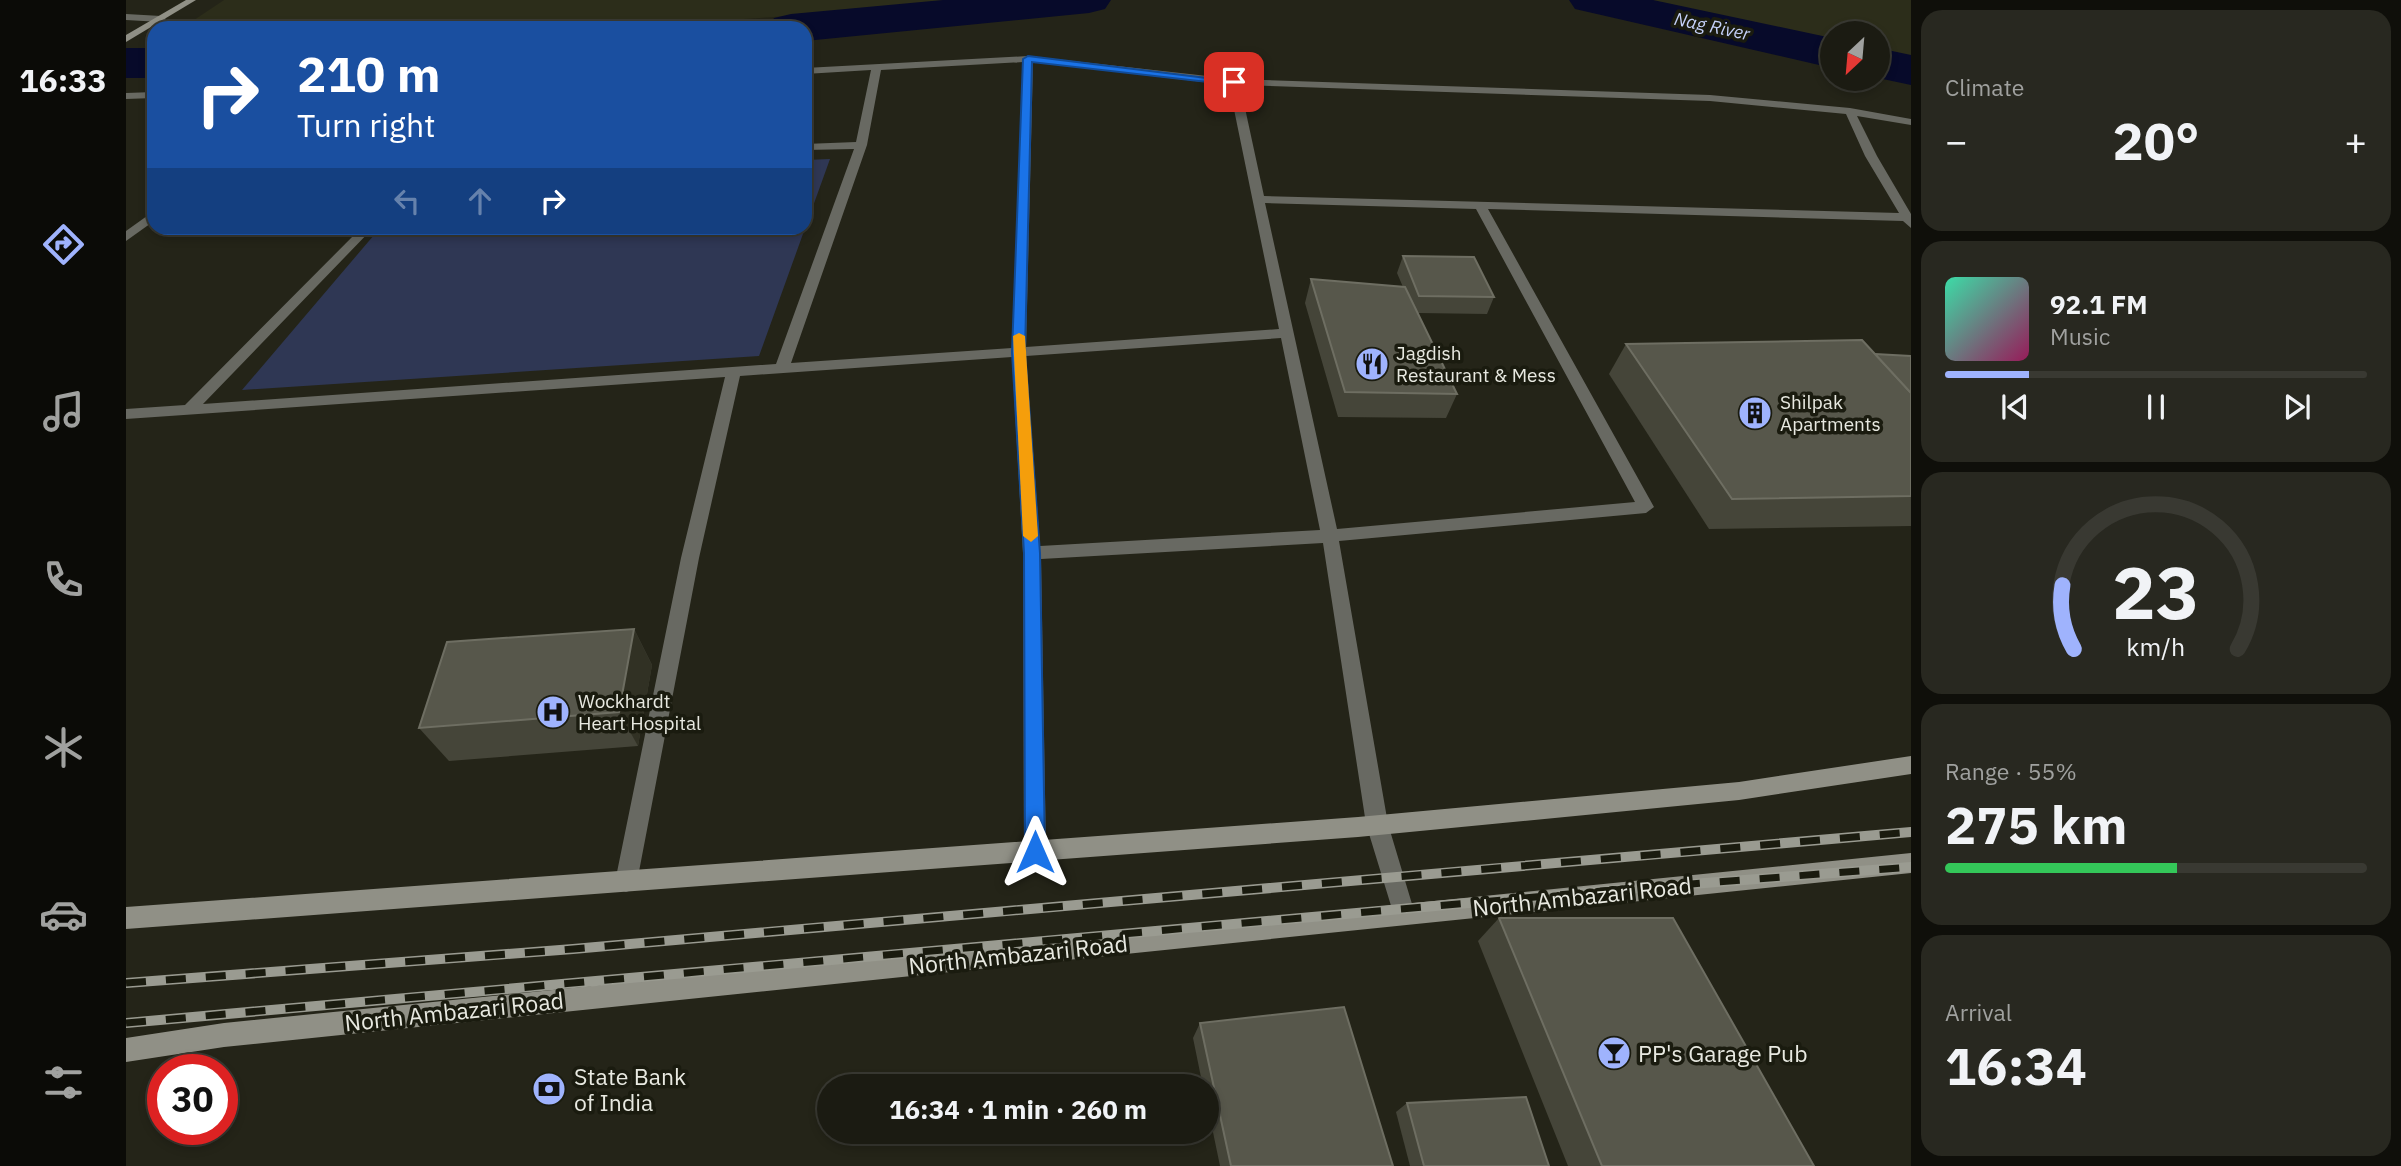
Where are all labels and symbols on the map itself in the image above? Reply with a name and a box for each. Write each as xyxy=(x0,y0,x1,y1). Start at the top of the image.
water label: Nag River xyxy=(1672,7,1752,45)
north arrow xyxy=(1820,21,1890,91)
pin xyxy=(1204,52,1264,112)
place label: Jagdish Restaurant & Mess xyxy=(1396,341,1556,387)
restaurant icon: Jagdish Restaurant & Mess xyxy=(1353,345,1391,383)
place label: Shilpak Apartments xyxy=(1780,390,1881,436)
building icon: Shilpak Apartments xyxy=(1736,394,1774,432)
place label: Wockhardt Heart Hospital xyxy=(578,689,701,735)
hospital icon: Wockhardt Heart Hospital xyxy=(534,693,572,731)
position arrow xyxy=(998,815,1072,889)
street label: North Ambazari Road xyxy=(1471,870,1693,922)
street label: North Ambazari Road xyxy=(907,928,1129,980)
street label: North Ambazari Road xyxy=(343,985,565,1037)
bar icon: PP's Garage Pub xyxy=(1595,1034,1633,1072)
place label: PP's Garage Pub xyxy=(1638,1038,1808,1068)
speed limit sign: 30 xyxy=(147,1054,238,1145)
place label: State Bank of India xyxy=(574,1061,686,1117)
bank icon: State Bank of India xyxy=(530,1070,568,1108)

